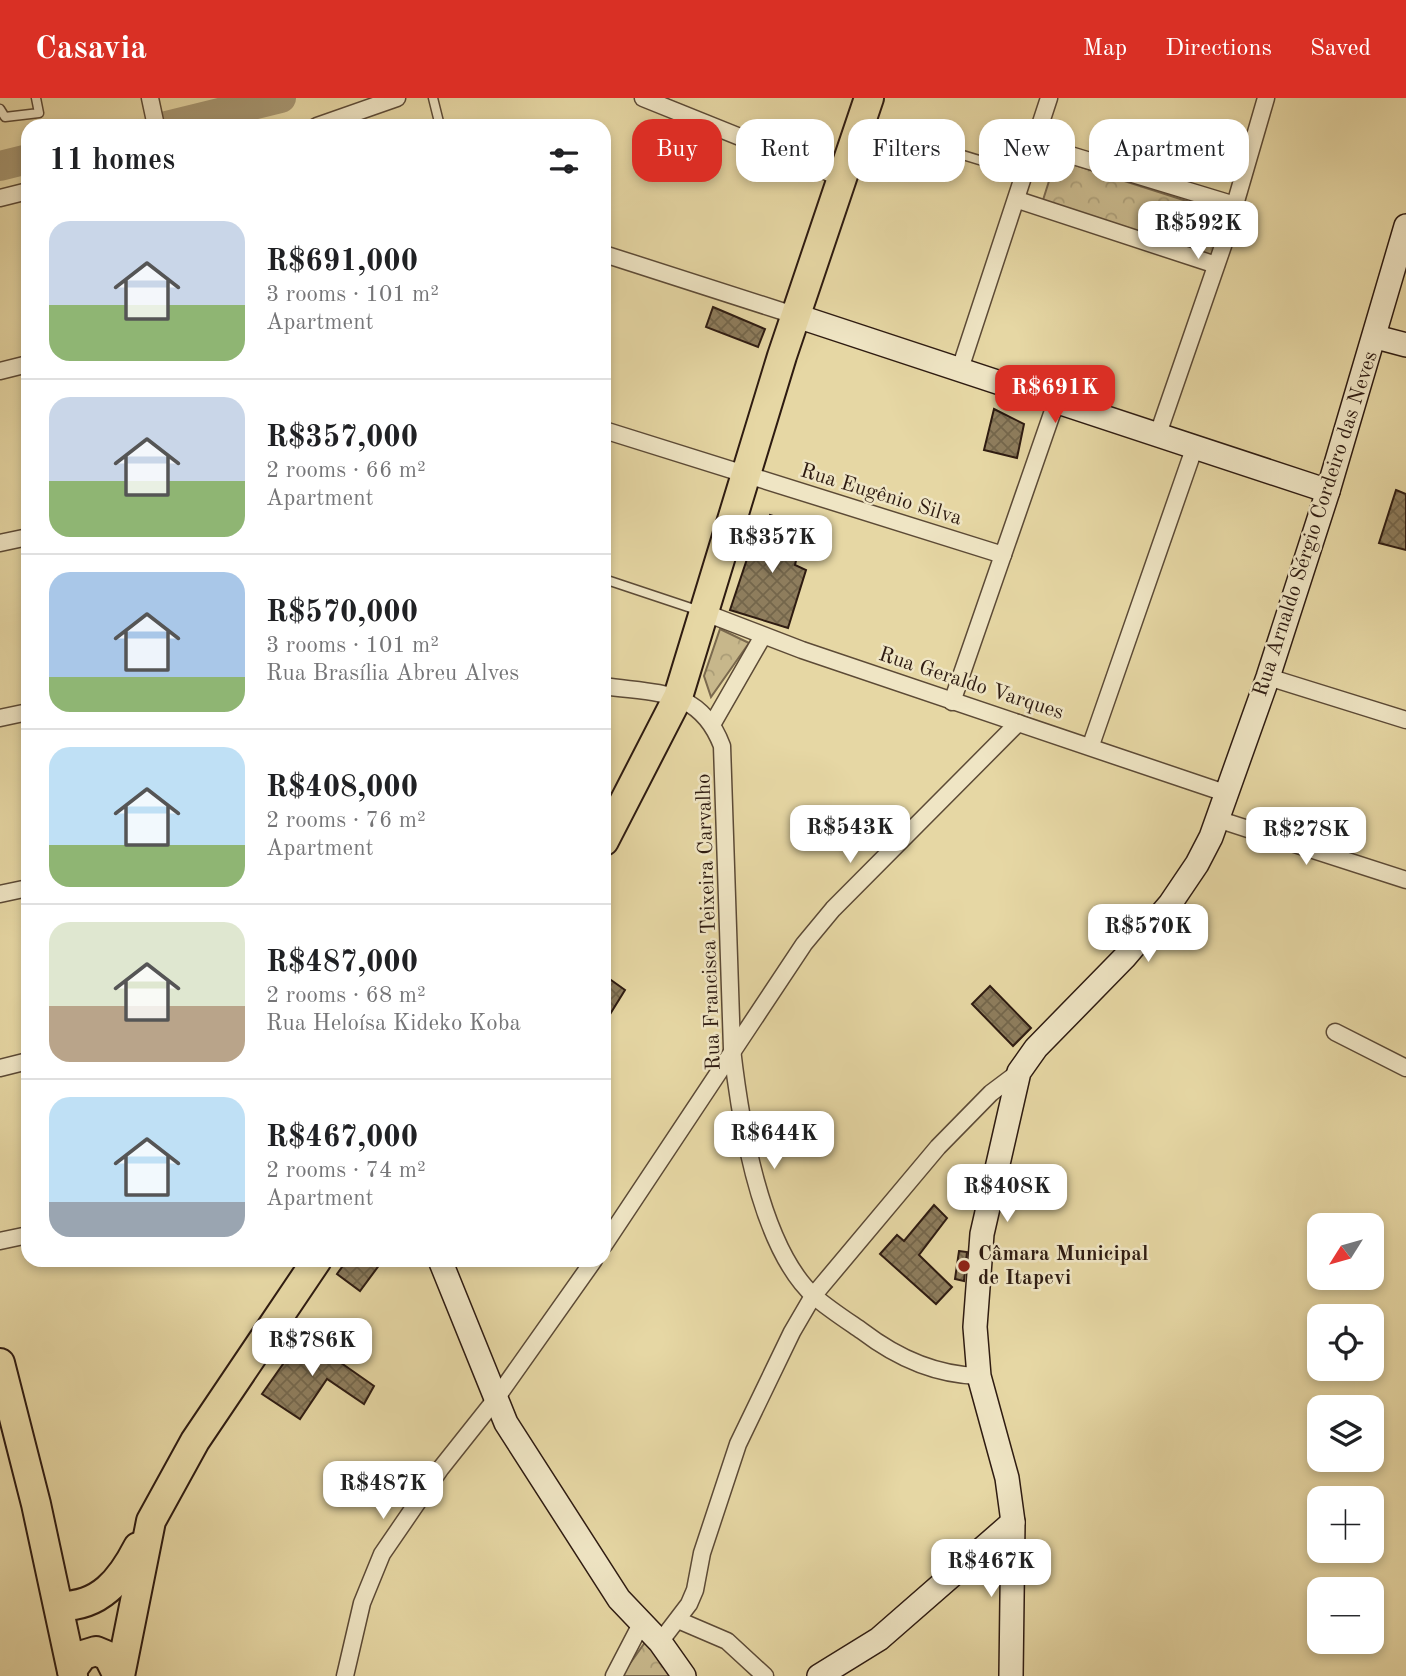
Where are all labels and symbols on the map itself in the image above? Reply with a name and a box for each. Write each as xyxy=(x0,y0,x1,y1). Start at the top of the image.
pin: R$592K xyxy=(1141,202,1255,261)
street label: Rua Arnaldo Sérgio Cordeiro das Neves xyxy=(1250,349,1382,699)
pin: R$691K xyxy=(998,366,1112,425)
street label: Rua Eugênio Silva xyxy=(798,460,964,530)
pin: R$357K xyxy=(715,516,829,575)
street label: Rua Geraldo Varques xyxy=(876,644,1066,724)
street label: Rua Francisca Teixeira Carvalho xyxy=(693,773,725,1071)
pin: R$543K xyxy=(793,806,907,865)
pin: R$278K xyxy=(1249,808,1363,867)
pin: R$570K xyxy=(1091,904,1205,964)
pin: R$644K xyxy=(717,1112,831,1171)
pin: R$408K xyxy=(950,1164,1064,1224)
north arrow xyxy=(1307,1213,1384,1290)
place label: Câmara Municipal de Itapevi xyxy=(978,1244,1148,1289)
marker: Câmara Municipal de Itapevi xyxy=(956,1258,972,1274)
pin: R$786K xyxy=(255,1318,369,1378)
pin: R$487K xyxy=(326,1462,440,1521)
pin: R$467K xyxy=(934,1540,1048,1599)

